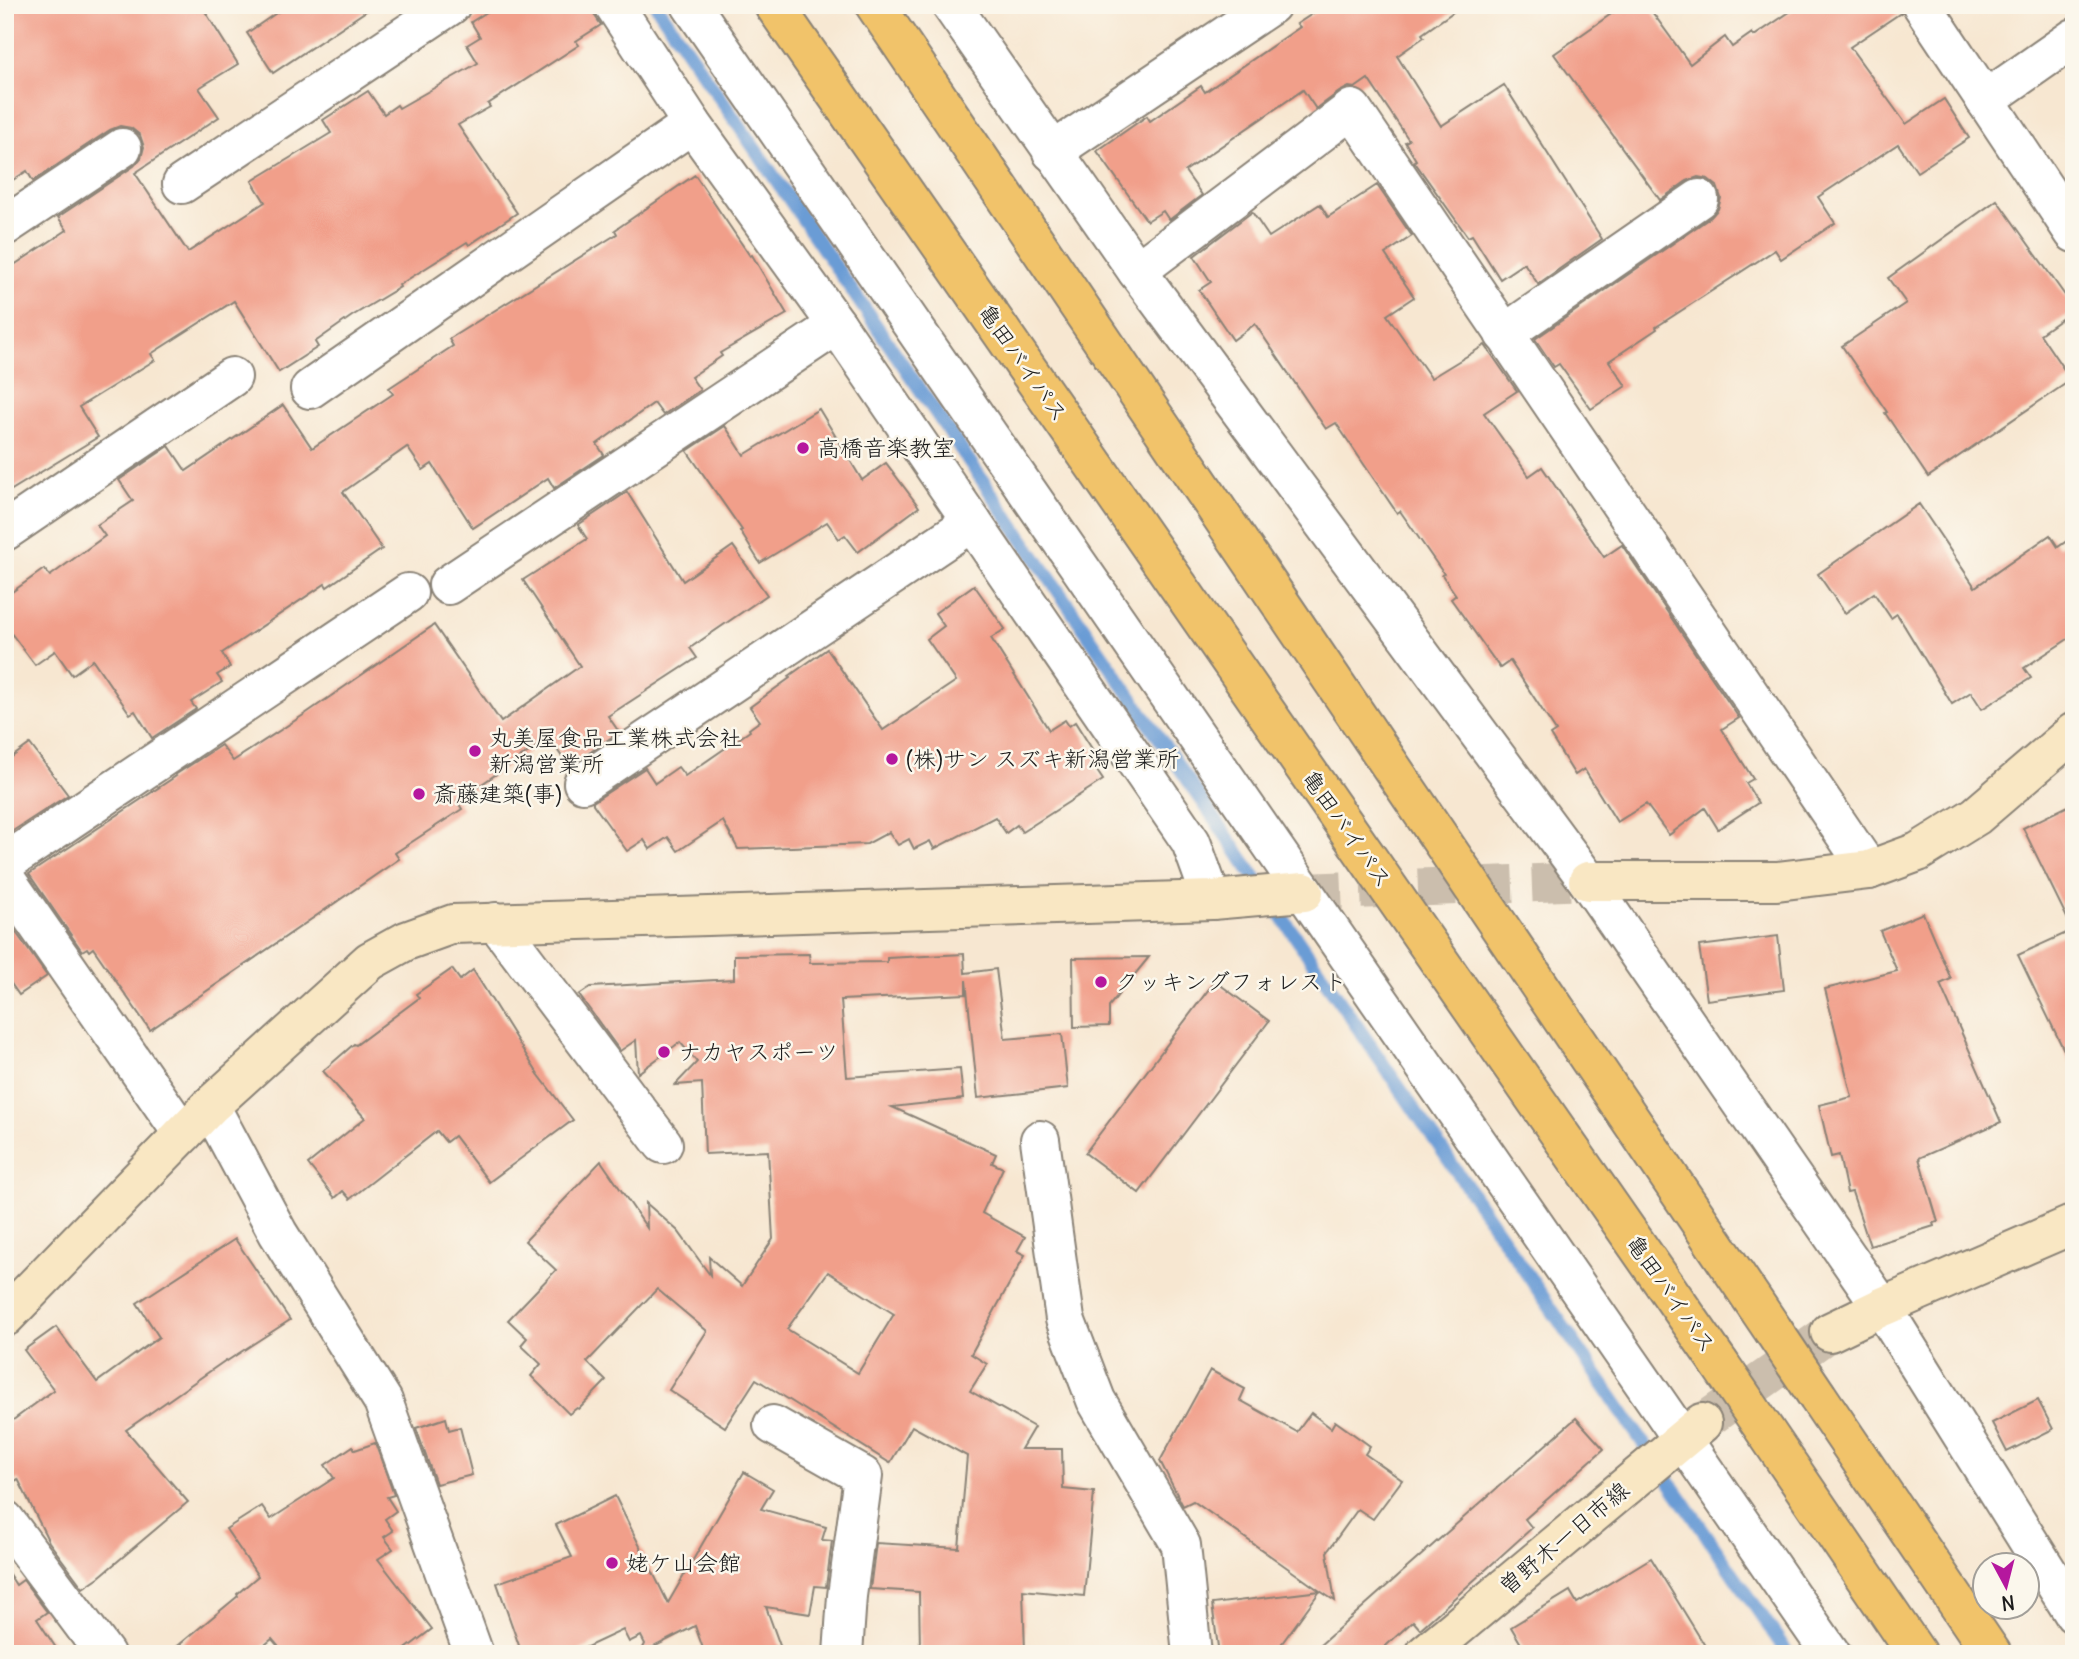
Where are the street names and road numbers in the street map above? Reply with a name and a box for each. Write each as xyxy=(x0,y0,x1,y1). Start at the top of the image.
street label: 亀田バイパス xyxy=(972,298,1075,427)
street label: 亀田バイパス xyxy=(1296,764,1399,893)
street label: 亀田バイパス xyxy=(1620,1229,1723,1358)
street label: 曽野木一日市線 xyxy=(1493,1475,1635,1600)

